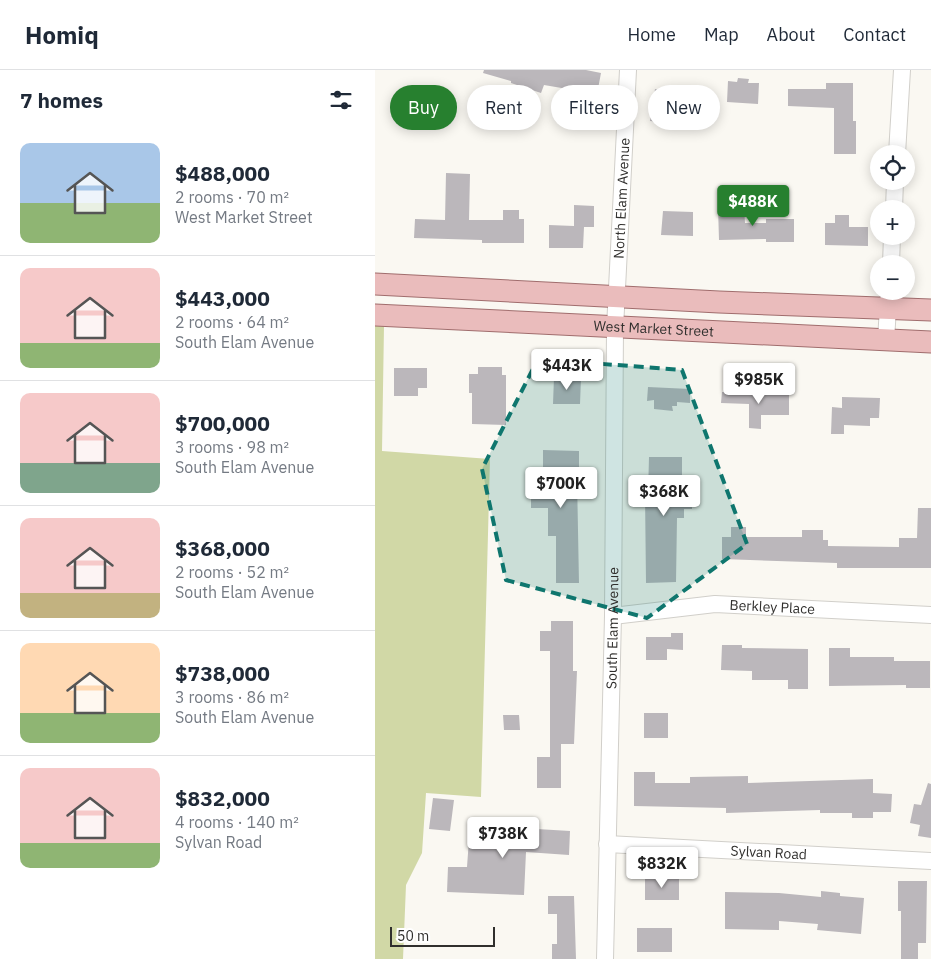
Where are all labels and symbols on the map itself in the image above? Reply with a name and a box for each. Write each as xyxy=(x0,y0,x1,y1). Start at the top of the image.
street label: North Elam Avenue xyxy=(610,137,634,259)
pin: $488K xyxy=(718,184,788,227)
street label: West Market Street xyxy=(593,317,714,340)
pin: $443K xyxy=(532,348,602,391)
pin: $985K xyxy=(724,362,794,405)
pin: $700K xyxy=(526,466,596,509)
pin: $368K xyxy=(629,474,699,517)
street label: South Elam Avenue xyxy=(602,567,622,689)
street label: Berkley Place xyxy=(729,596,816,618)
pin: $738K xyxy=(468,816,538,859)
street label: Sylvan Road xyxy=(730,841,807,863)
pin: $832K xyxy=(627,846,697,889)
scale bar xyxy=(390,924,495,947)

